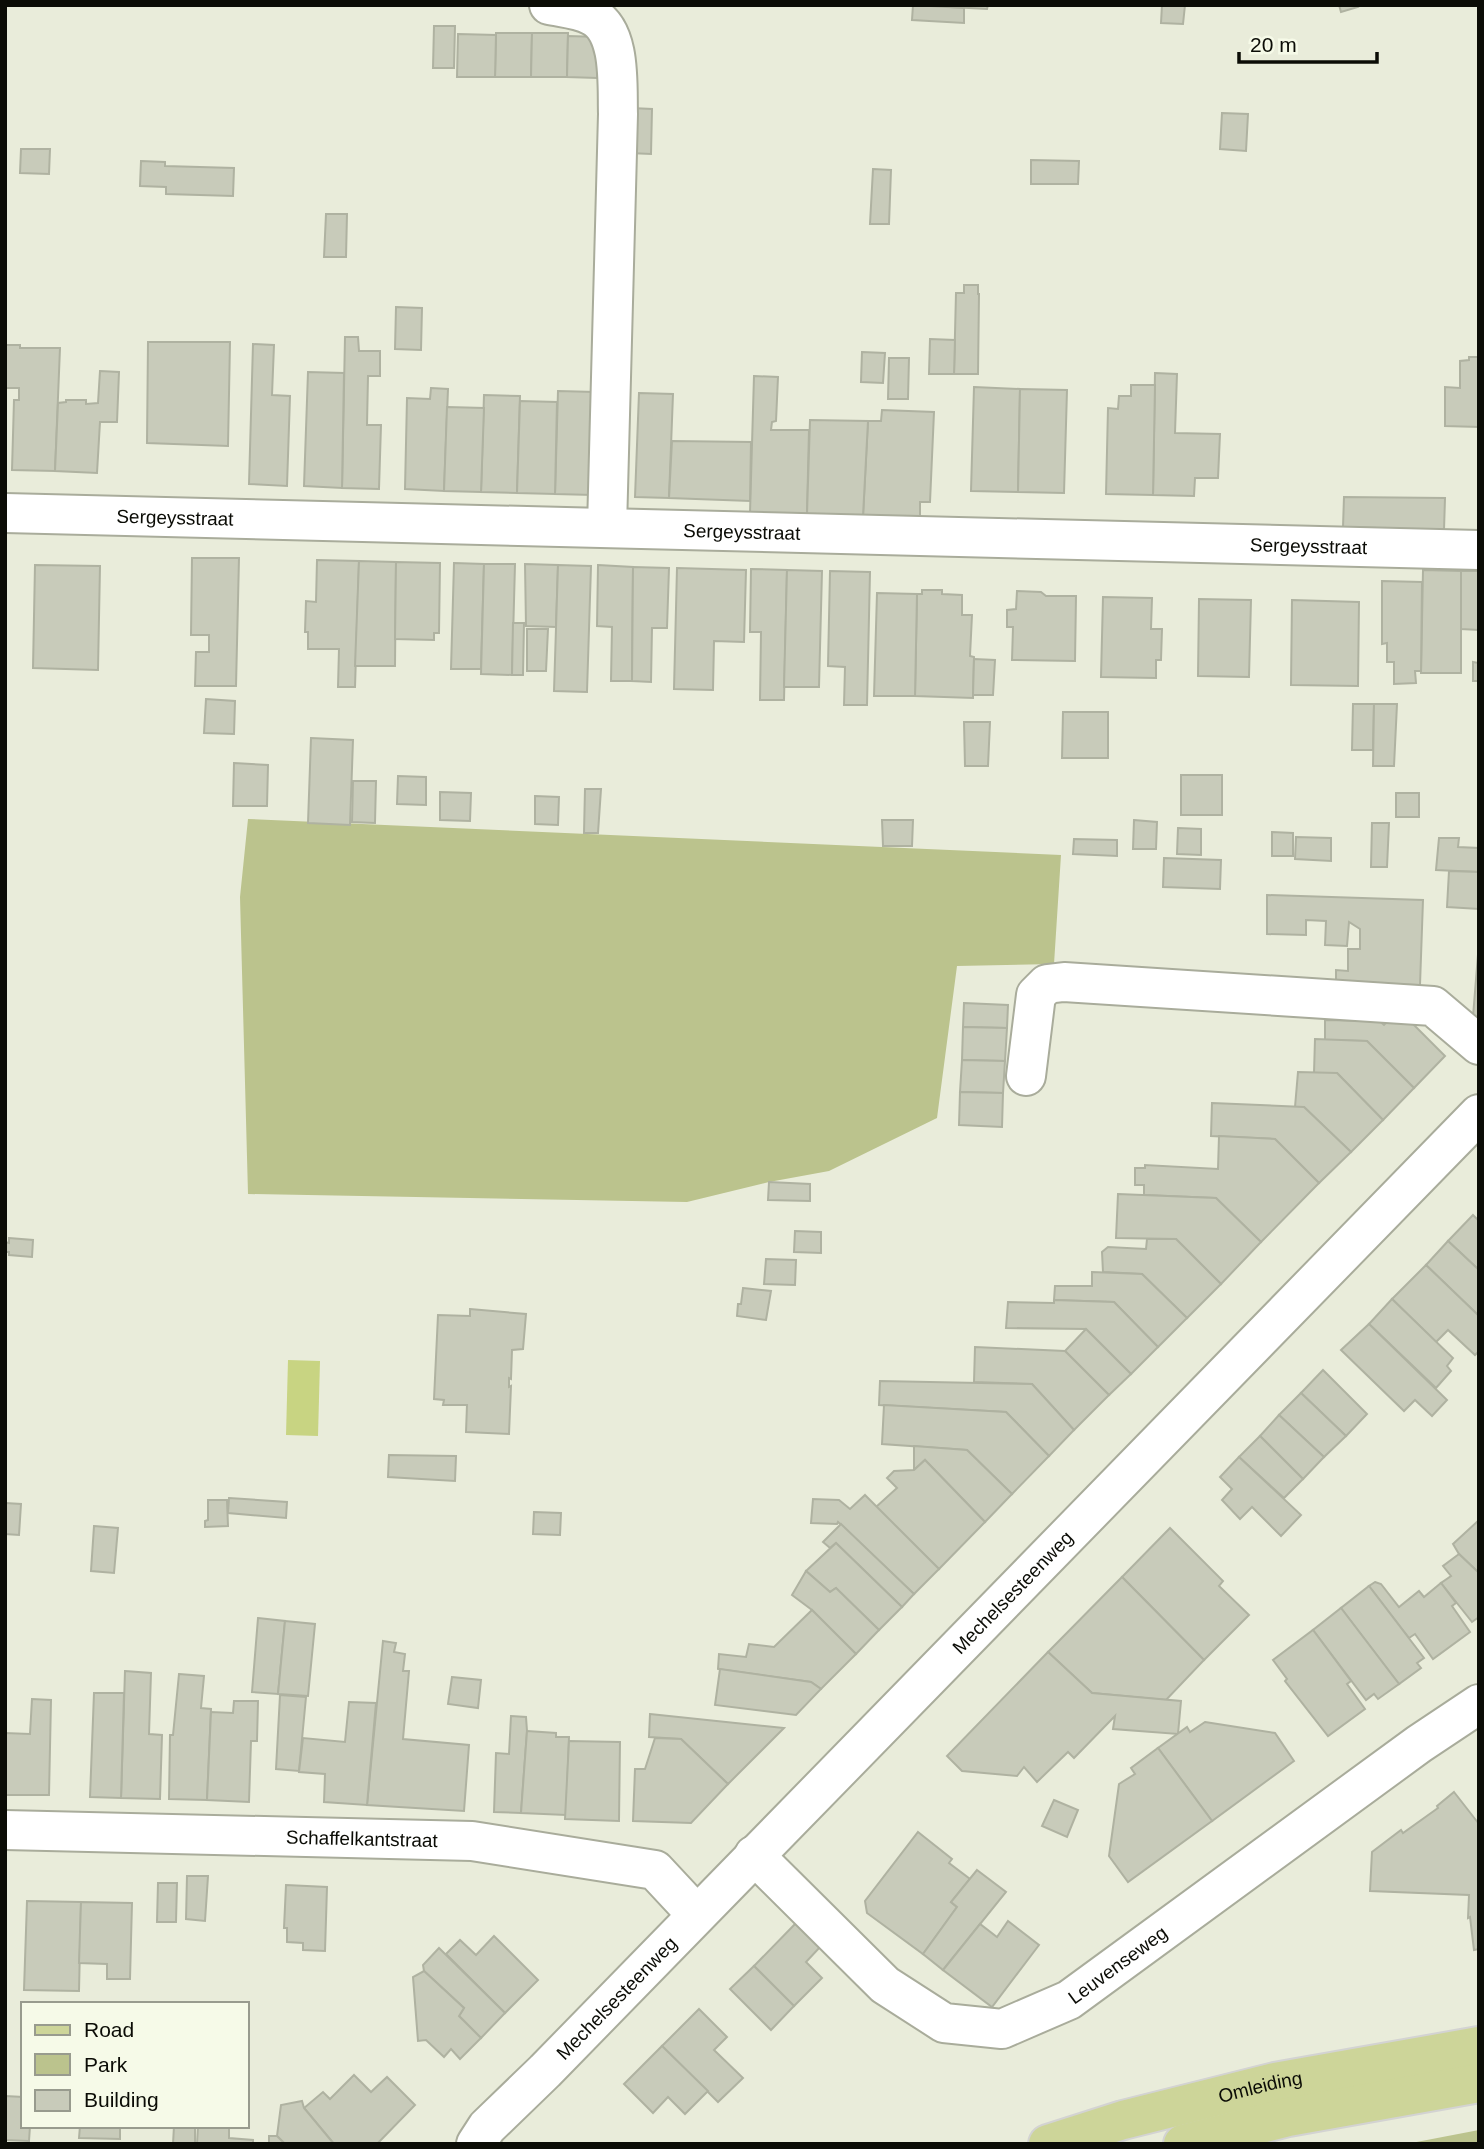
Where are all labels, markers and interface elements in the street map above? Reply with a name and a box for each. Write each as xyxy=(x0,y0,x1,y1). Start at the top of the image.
scale bar xyxy=(1239,21,1377,65)
text: 20 m xyxy=(1250,33,1297,56)
street label: Sergeysstraat xyxy=(116,505,235,529)
street label: Sergeysstraat xyxy=(683,520,801,543)
street label: Sergeysstraat xyxy=(1250,534,1368,558)
street label: Mechelsesteenweg xyxy=(948,1527,1077,1658)
street label: Schaffelkantstraat xyxy=(286,1826,439,1851)
street label: Leuvenseweg xyxy=(1064,1921,1171,2008)
street label: Mechelsesteenweg xyxy=(552,1932,681,2063)
legend xyxy=(21,2002,248,2128)
text: Road xyxy=(84,2018,134,2041)
text: Park xyxy=(84,2053,128,2076)
street label: Omleiding xyxy=(1216,2067,1304,2106)
text: Building xyxy=(84,2088,159,2111)

